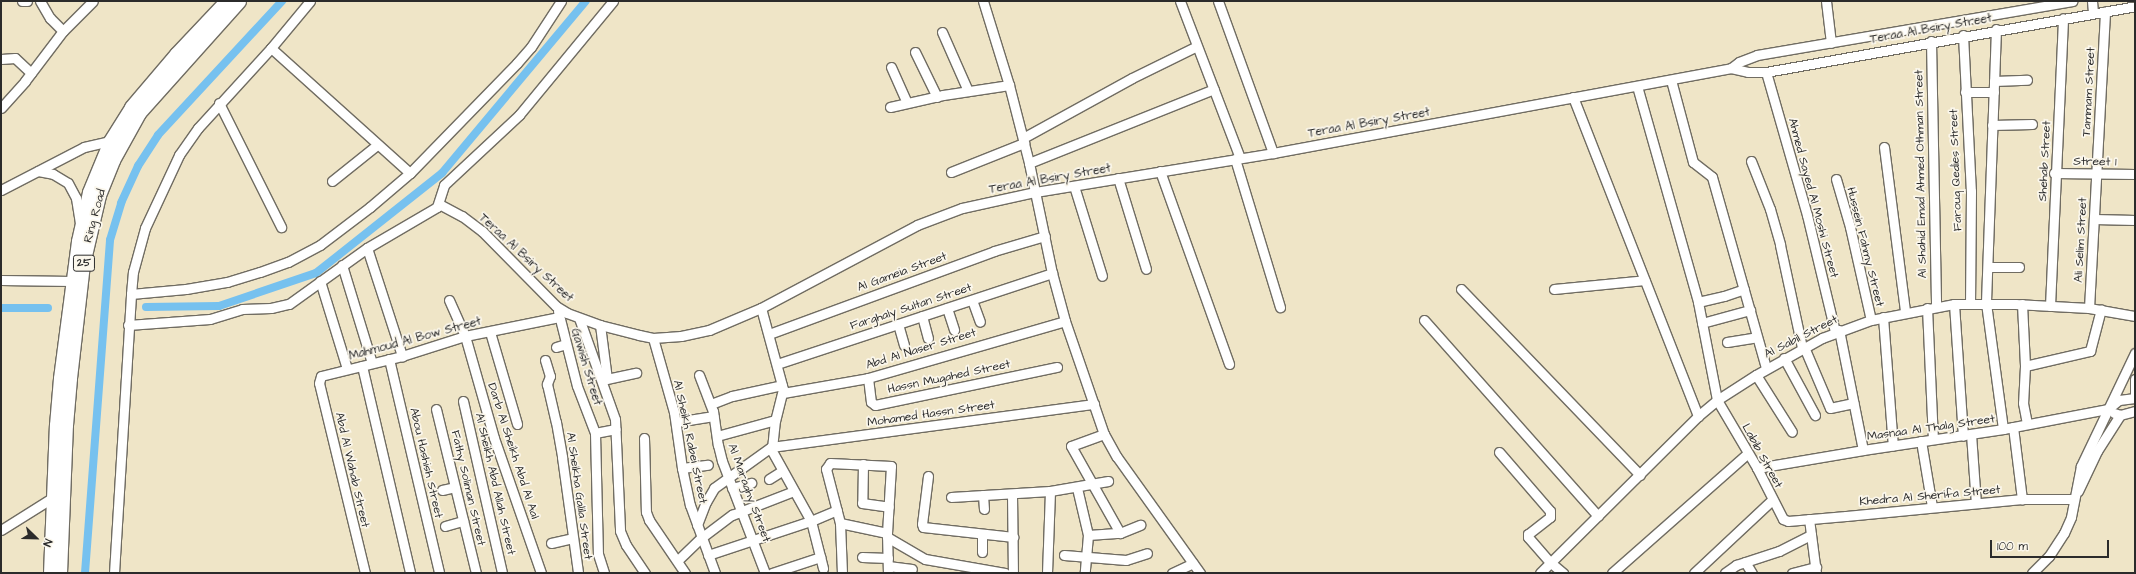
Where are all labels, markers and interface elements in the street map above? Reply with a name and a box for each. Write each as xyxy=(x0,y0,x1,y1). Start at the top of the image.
street label: Teraa Al Bsiry Street xyxy=(1869,11,1993,47)
street label: Tammam Street xyxy=(2079,47,2099,137)
street label: Al Shahid Emad Ahmed Othman Street xyxy=(1912,69,1930,279)
street label: Teraa Al Bsiry Street xyxy=(1307,105,1431,141)
street label: Farouq Qedies Street xyxy=(1947,109,1965,231)
street label: Ahmed Sayed Al Moshi Street xyxy=(1785,116,1841,280)
street label: Shehab Street xyxy=(2036,120,2054,202)
street label: Street 1 xyxy=(2073,154,2117,170)
street label: Teraa Al Bsiry Street xyxy=(988,161,1112,197)
street label: Hussein Fahmy Street xyxy=(1843,186,1887,308)
street label: Ring Road xyxy=(81,188,109,244)
street label: Ali Selim Street xyxy=(2072,197,2090,283)
street label: Teraa Al Bsiry Street xyxy=(476,211,576,305)
street label: Al Gameia Street xyxy=(855,249,949,295)
road number: 25 xyxy=(72,254,96,272)
street label: Farghaly Sultan Street xyxy=(848,281,974,333)
street label: Al Sabil Street xyxy=(1762,312,1840,362)
street label: Mahmoud Al Bow Street xyxy=(347,314,483,364)
street label: Abd Al Naser Street xyxy=(864,325,978,373)
street label: Gawish Street xyxy=(567,327,605,407)
street label: Hassn Mugahed Street xyxy=(886,357,1012,397)
street label: Al Sheikh Rabei Street xyxy=(670,379,710,505)
street label: Darb Al Sheikh Abd Al Aal xyxy=(484,381,542,521)
street label: Mohamed Hassn Street xyxy=(866,398,996,430)
street label: Abou Hashish Street xyxy=(406,406,446,520)
street label: Abd Al Wahab Street xyxy=(332,411,372,529)
street label: Al Sheikh Abd Allah Street xyxy=(472,412,518,556)
street label: Masnaa Al Thalg Street xyxy=(1866,412,1996,444)
street label: Labib Street xyxy=(1738,421,1786,491)
street label: Fathy Soliman Street xyxy=(448,429,488,547)
street label: Al Sheikha Galila Street xyxy=(563,431,595,561)
street label: Al Maraghy Street xyxy=(725,442,773,544)
street label: Khedra Al Sherifa Street xyxy=(1859,483,2001,509)
north arrow xyxy=(16,518,56,558)
scale bar xyxy=(1992,532,2111,558)
text: N xyxy=(39,537,56,549)
text: 100 m xyxy=(1997,538,2028,555)

